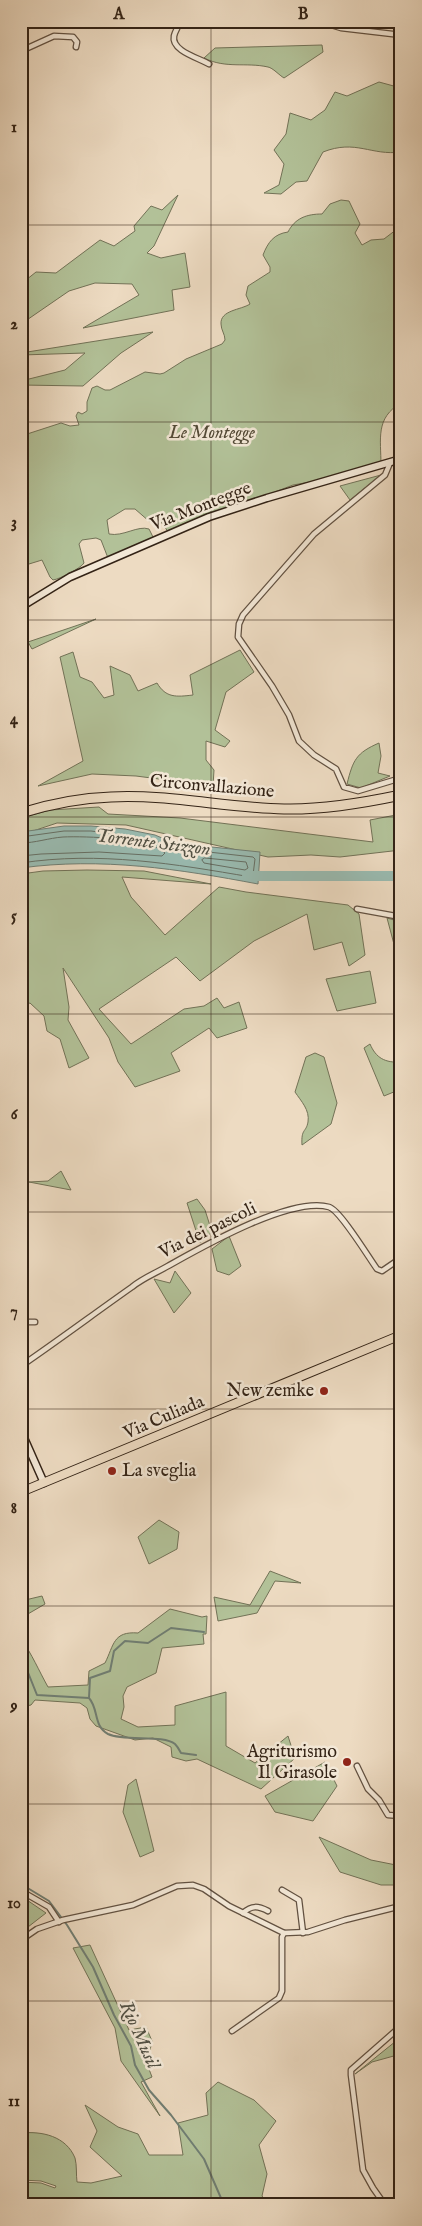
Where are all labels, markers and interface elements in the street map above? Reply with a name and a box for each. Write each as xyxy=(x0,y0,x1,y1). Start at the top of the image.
text: A xyxy=(113,5,126,25)
text: B xyxy=(298,5,309,25)
text: 1 xyxy=(11,118,17,138)
text: 2 xyxy=(10,315,18,335)
park label: Le Montegge xyxy=(168,422,255,445)
street label: Via Montegge xyxy=(146,477,255,537)
text: 3 xyxy=(11,513,17,533)
text: 4 xyxy=(10,710,19,730)
street label: Circonvallazione xyxy=(149,770,275,804)
water label: Torrente Stizzon xyxy=(94,824,212,862)
text: 5 xyxy=(11,907,17,927)
text: 6 xyxy=(11,1105,19,1125)
street label: Via dei pascoli xyxy=(154,1197,261,1265)
text: 7 xyxy=(10,1302,18,1322)
place label: New zemke xyxy=(227,1380,314,1403)
marker: New zemke xyxy=(318,1385,330,1397)
street label: Via Culiada xyxy=(119,1391,208,1446)
place label: La sveglia xyxy=(122,1460,197,1483)
marker: La sveglia xyxy=(106,1465,118,1477)
text: 8 xyxy=(11,1499,17,1519)
text: 9 xyxy=(10,1697,18,1717)
place label: Agriturismo Il Girasole xyxy=(246,1741,337,1785)
marker: Agriturismo Il Girasole xyxy=(341,1756,353,1768)
text: 10 xyxy=(7,1894,21,1914)
water label: Rio Musil xyxy=(113,1997,165,2074)
text: 11 xyxy=(8,2092,20,2112)

